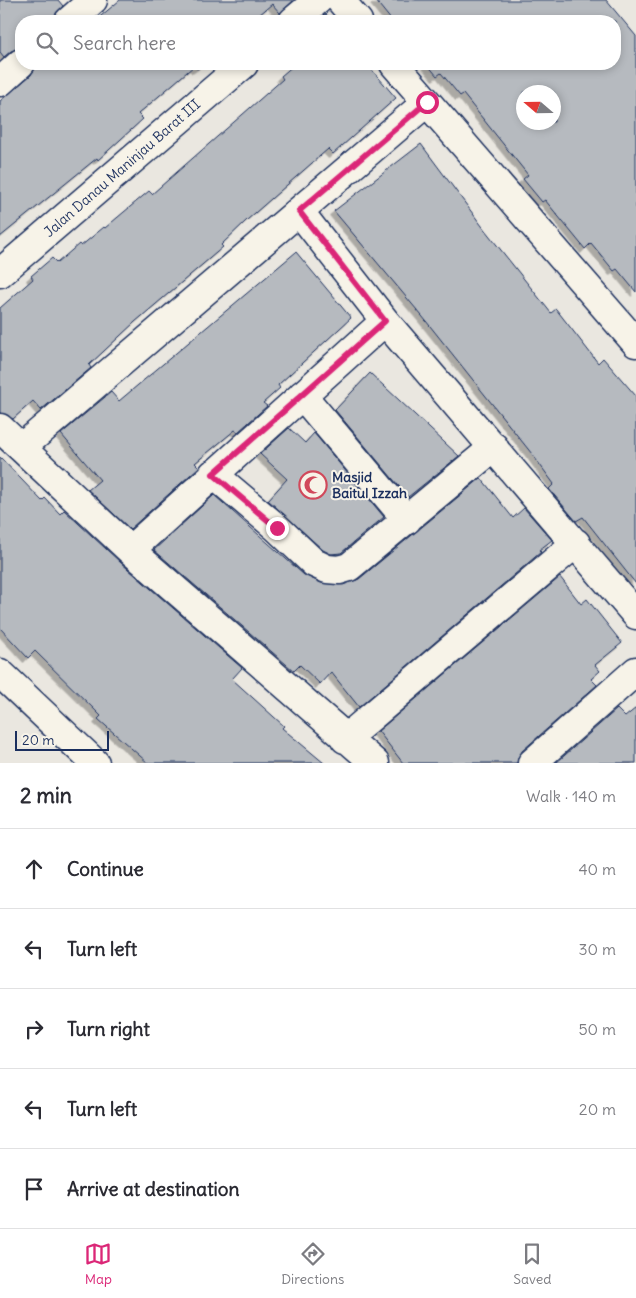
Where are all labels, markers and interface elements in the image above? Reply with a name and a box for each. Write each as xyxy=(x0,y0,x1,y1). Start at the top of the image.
search box xyxy=(15,15,621,70)
icon: search xyxy=(33,29,61,57)
text: Search here xyxy=(73,31,176,55)
north arrow xyxy=(516,85,561,130)
route start xyxy=(416,91,439,114)
street label: Jalan Danau Maninjau Barat III xyxy=(40,95,204,241)
place label: Masjid Baitul Izzah xyxy=(332,468,407,502)
mosque icon: Masjid Baitul Izzah xyxy=(298,470,328,500)
route end xyxy=(266,517,289,540)
scale bar xyxy=(15,728,109,751)
text: 20 m xyxy=(22,731,55,749)
text: 2 min xyxy=(20,782,72,809)
text: Walk · 140 m xyxy=(526,786,616,806)
icon: ahead xyxy=(20,855,48,883)
text: Continue xyxy=(67,857,144,881)
text: 40 m xyxy=(578,859,616,879)
icon: left xyxy=(20,935,48,963)
text: Turn left xyxy=(67,937,137,961)
text: 30 m xyxy=(579,939,616,959)
icon: right xyxy=(20,1015,48,1043)
text: Turn right xyxy=(67,1017,150,1041)
text: 50 m xyxy=(578,1019,616,1039)
icon: left xyxy=(20,1095,48,1123)
text: Turn left xyxy=(67,1097,137,1121)
text: 20 m xyxy=(579,1099,616,1119)
icon: arrive xyxy=(20,1175,48,1203)
text: Arrive at destination xyxy=(67,1177,240,1201)
tab: Map xyxy=(84,1240,112,1288)
tab: Directions xyxy=(281,1240,344,1288)
tab: Saved xyxy=(513,1240,552,1288)

